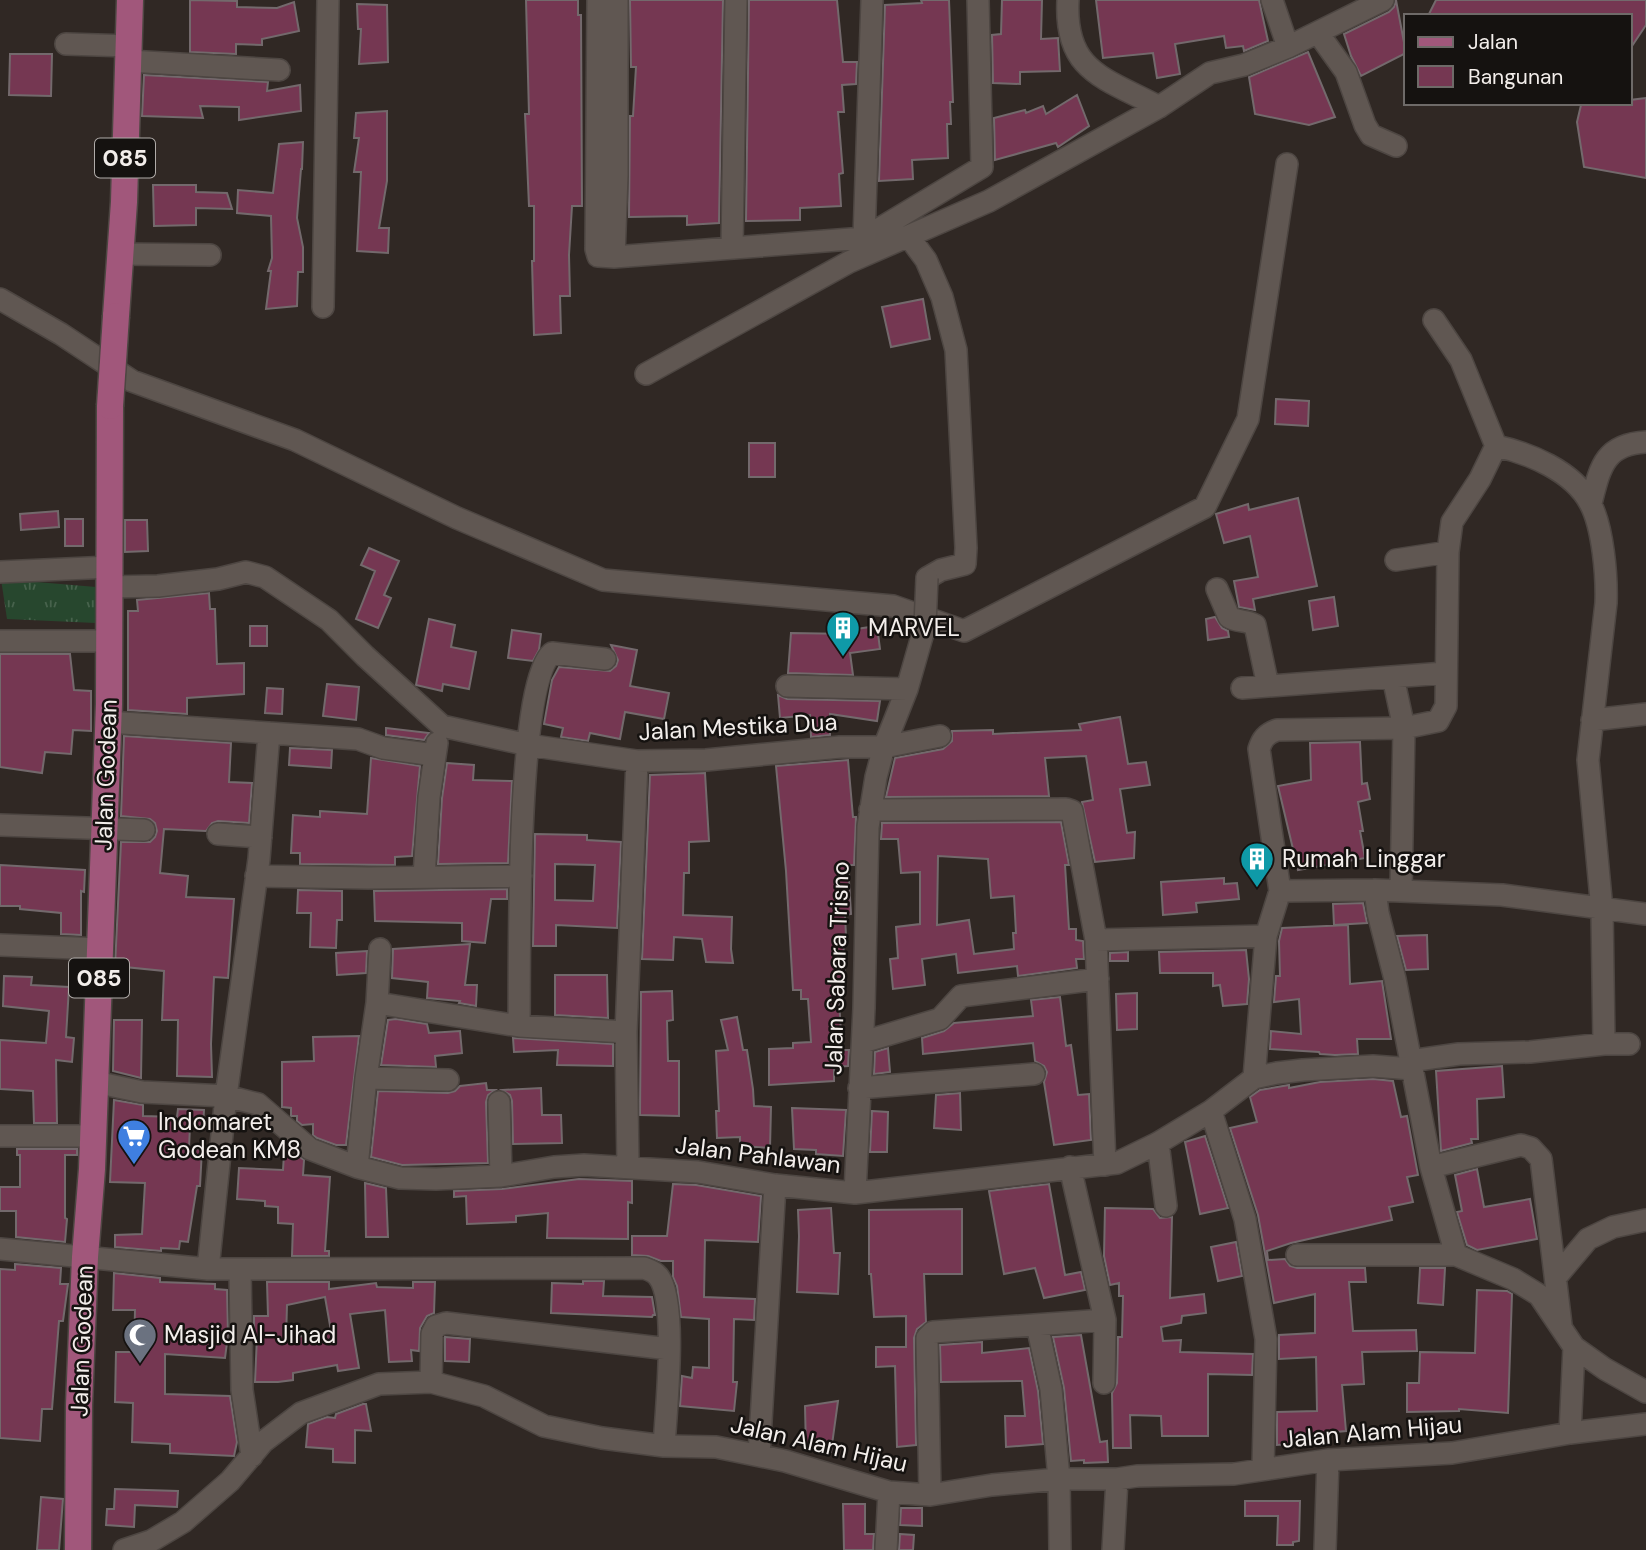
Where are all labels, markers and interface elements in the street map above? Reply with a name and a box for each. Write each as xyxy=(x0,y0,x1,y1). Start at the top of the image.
legend xyxy=(1404,14,1632,105)
text: Jalan xyxy=(1468,28,1518,56)
text: Bangunan xyxy=(1468,63,1563,91)
road number: 085 xyxy=(95,139,155,178)
building icon: MARVEL xyxy=(824,609,862,658)
place label: MARVEL xyxy=(868,612,960,643)
street label: Jalan Godean xyxy=(87,699,124,851)
street label: Jalan Mestika Dua xyxy=(638,706,838,747)
building icon: Rumah Linggar xyxy=(1238,840,1276,889)
place label: Rumah Linggar xyxy=(1282,843,1446,874)
street label: Jalan Sabara Trisno xyxy=(817,861,856,1075)
road number: 085 xyxy=(69,959,129,998)
place label: Indomaret Godean KM8 xyxy=(158,1106,301,1165)
supermarket icon: Indomaret Godean KM8 xyxy=(115,1117,153,1166)
street label: Jalan Pahlawan xyxy=(673,1129,843,1180)
street label: Jalan Godean xyxy=(63,1265,100,1417)
mosque icon: Masjid Al-Jihad xyxy=(121,1316,159,1365)
place label: Masjid Al-Jihad xyxy=(164,1319,336,1350)
street label: Jalan Alam Hijau xyxy=(728,1408,911,1479)
street label: Jalan Alam Hijau xyxy=(1281,1408,1463,1455)

